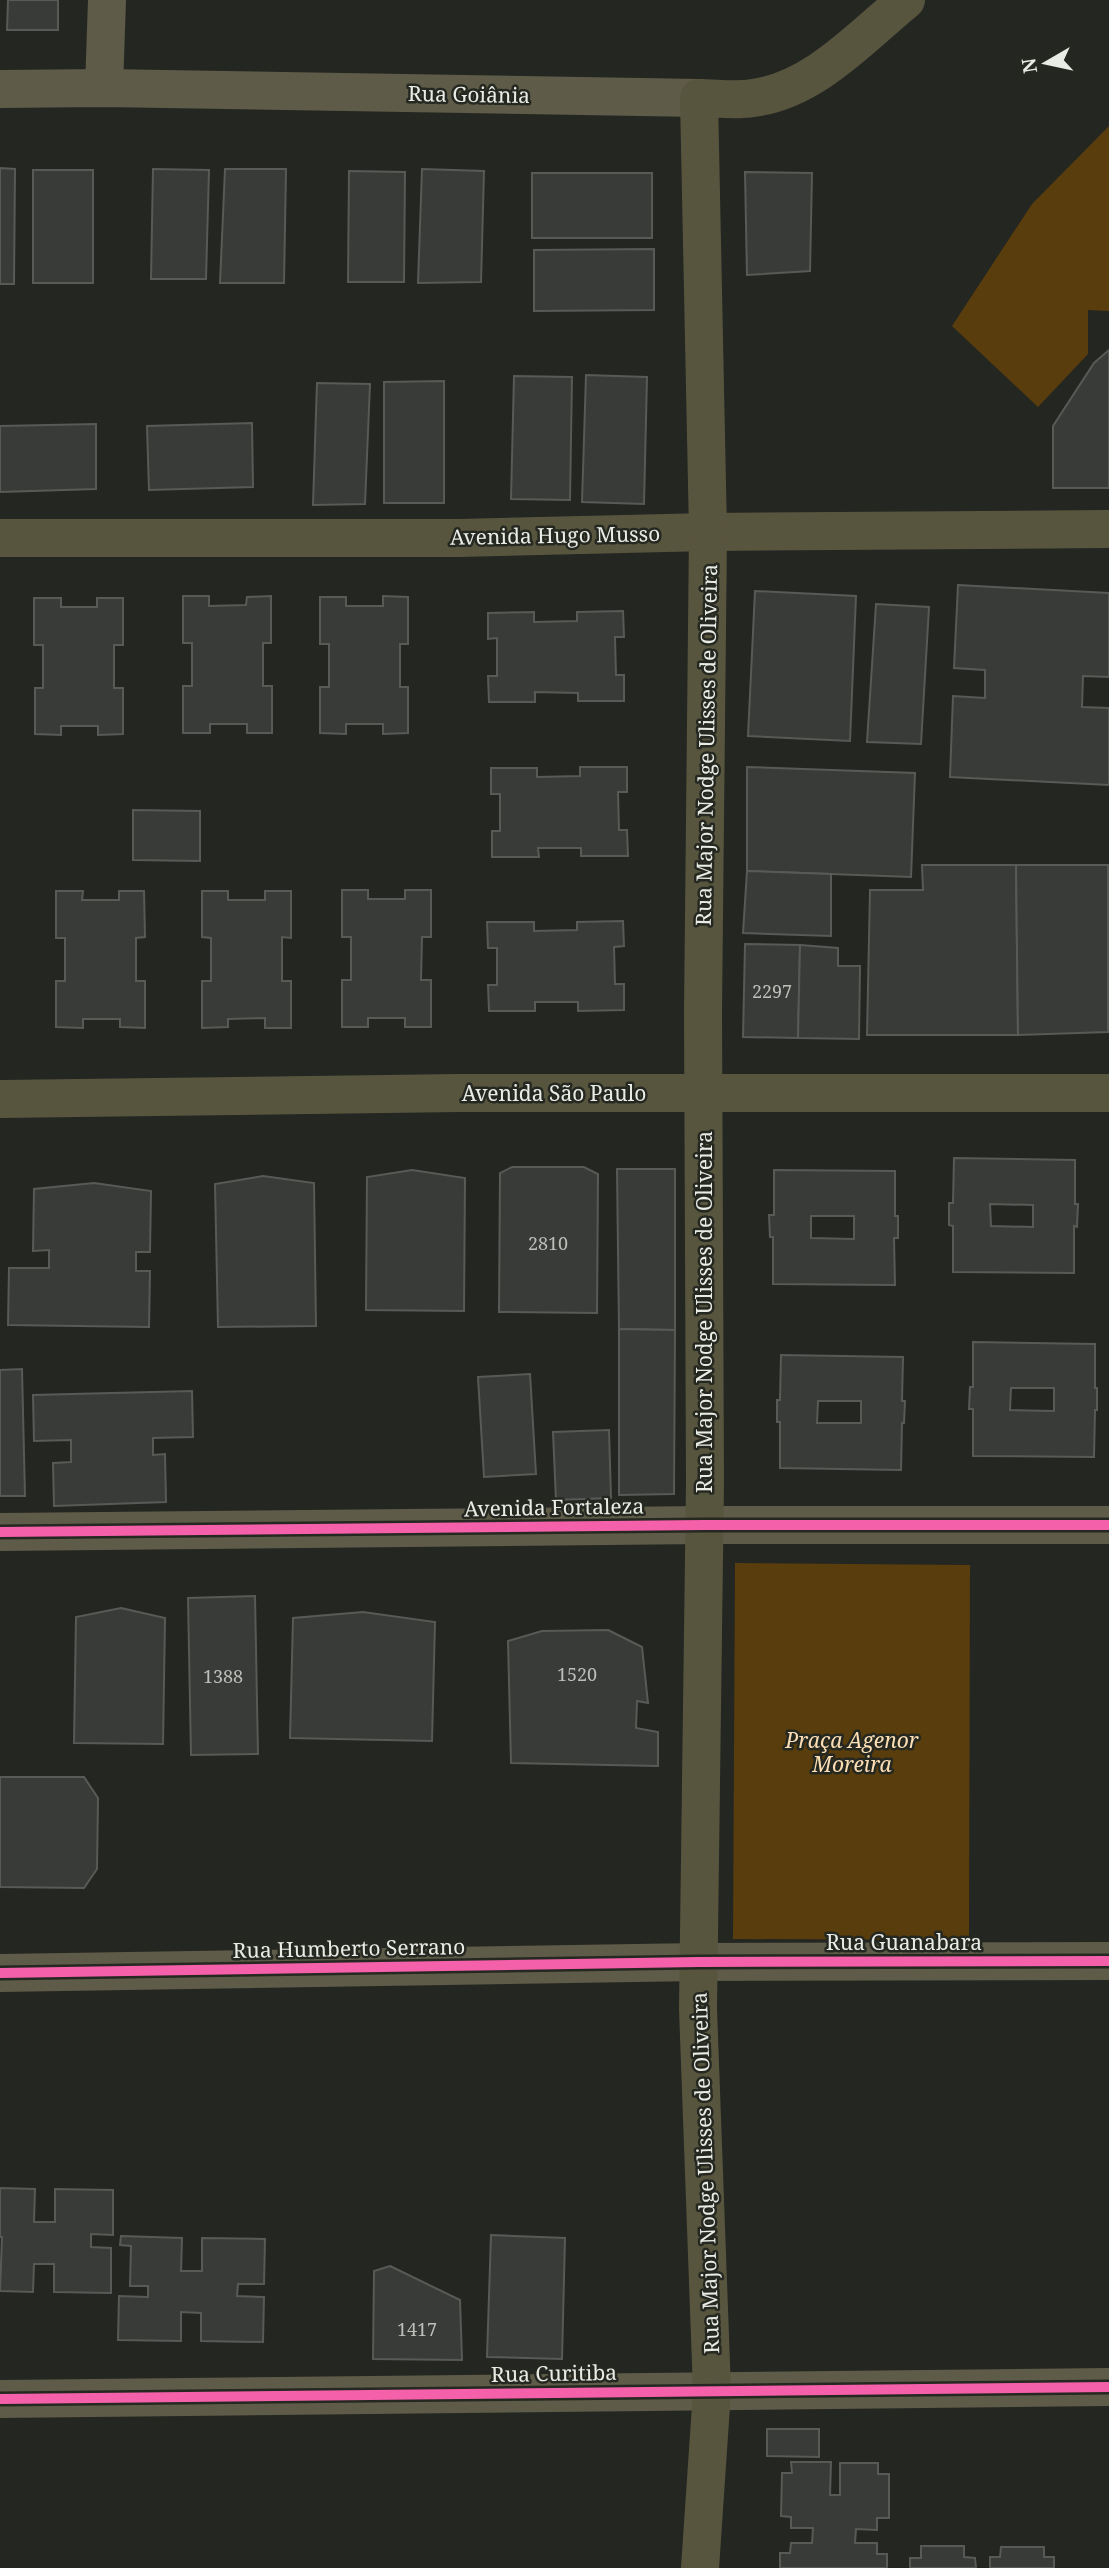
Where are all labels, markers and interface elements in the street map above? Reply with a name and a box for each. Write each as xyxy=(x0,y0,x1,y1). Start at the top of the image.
north arrow xyxy=(1011,28,1081,98)
text: N xyxy=(1015,56,1043,75)
street label: Rua Goiânia xyxy=(408,79,530,109)
street label: Avenida Hugo Musso xyxy=(450,519,660,551)
street label: Rua Major Nodge Ulisses de Oliveira xyxy=(689,564,723,926)
house number: 2297 xyxy=(752,979,792,1003)
street label: Avenida São Paulo xyxy=(462,1079,646,1107)
street label: Rua Major Nodge Ulisses de Oliveira xyxy=(690,1131,718,1493)
house number: 2810 xyxy=(528,1231,568,1255)
street label: Avenida Fortaleza xyxy=(464,1491,644,1523)
house number: 1520 xyxy=(557,1662,597,1686)
house number: 1388 xyxy=(203,1664,243,1688)
park label: Praça Agenor Moreira xyxy=(784,1726,919,1778)
street label: Rua Guanabara xyxy=(826,1928,982,1956)
street label: Rua Humberto Serrano xyxy=(232,1932,466,1964)
street label: Rua Major Nodge Ulisses de Oliveira xyxy=(685,1992,725,2354)
house number: 1417 xyxy=(397,2317,437,2341)
street label: Rua Curitiba xyxy=(491,2358,617,2388)

